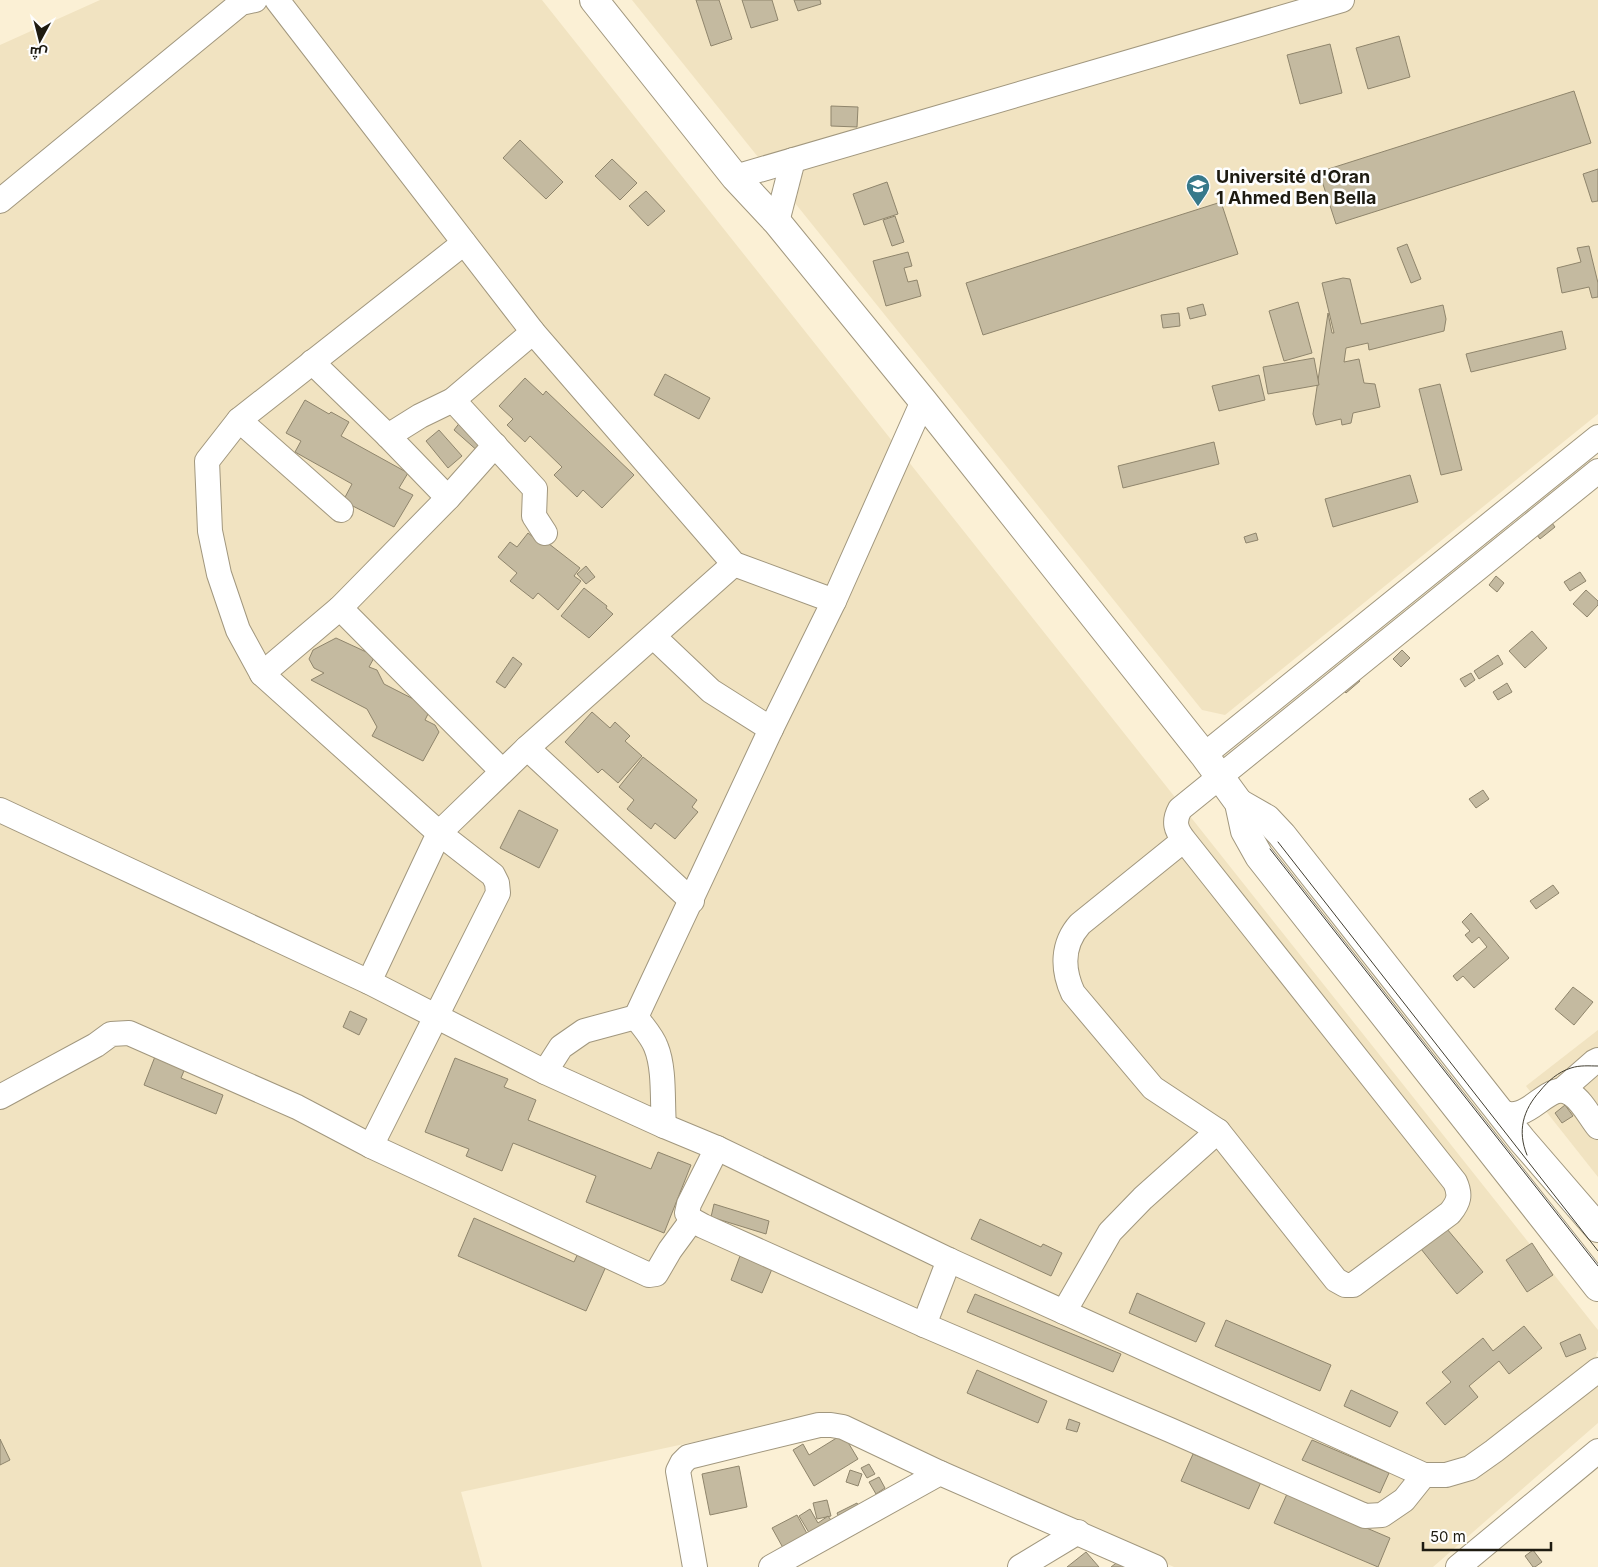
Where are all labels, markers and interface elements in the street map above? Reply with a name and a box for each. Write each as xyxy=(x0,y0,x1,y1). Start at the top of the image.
north arrow xyxy=(15,15,65,65)
text: ش xyxy=(28,43,48,63)
place label: Université d'Oran 1 Ahmed Ben Bella xyxy=(1216,166,1376,208)
school or university icon: Université d'Oran 1 Ahmed Ben Bella xyxy=(1185,173,1211,207)
scale bar xyxy=(1423,1520,1550,1552)
text: 50 m xyxy=(1430,1527,1466,1546)

